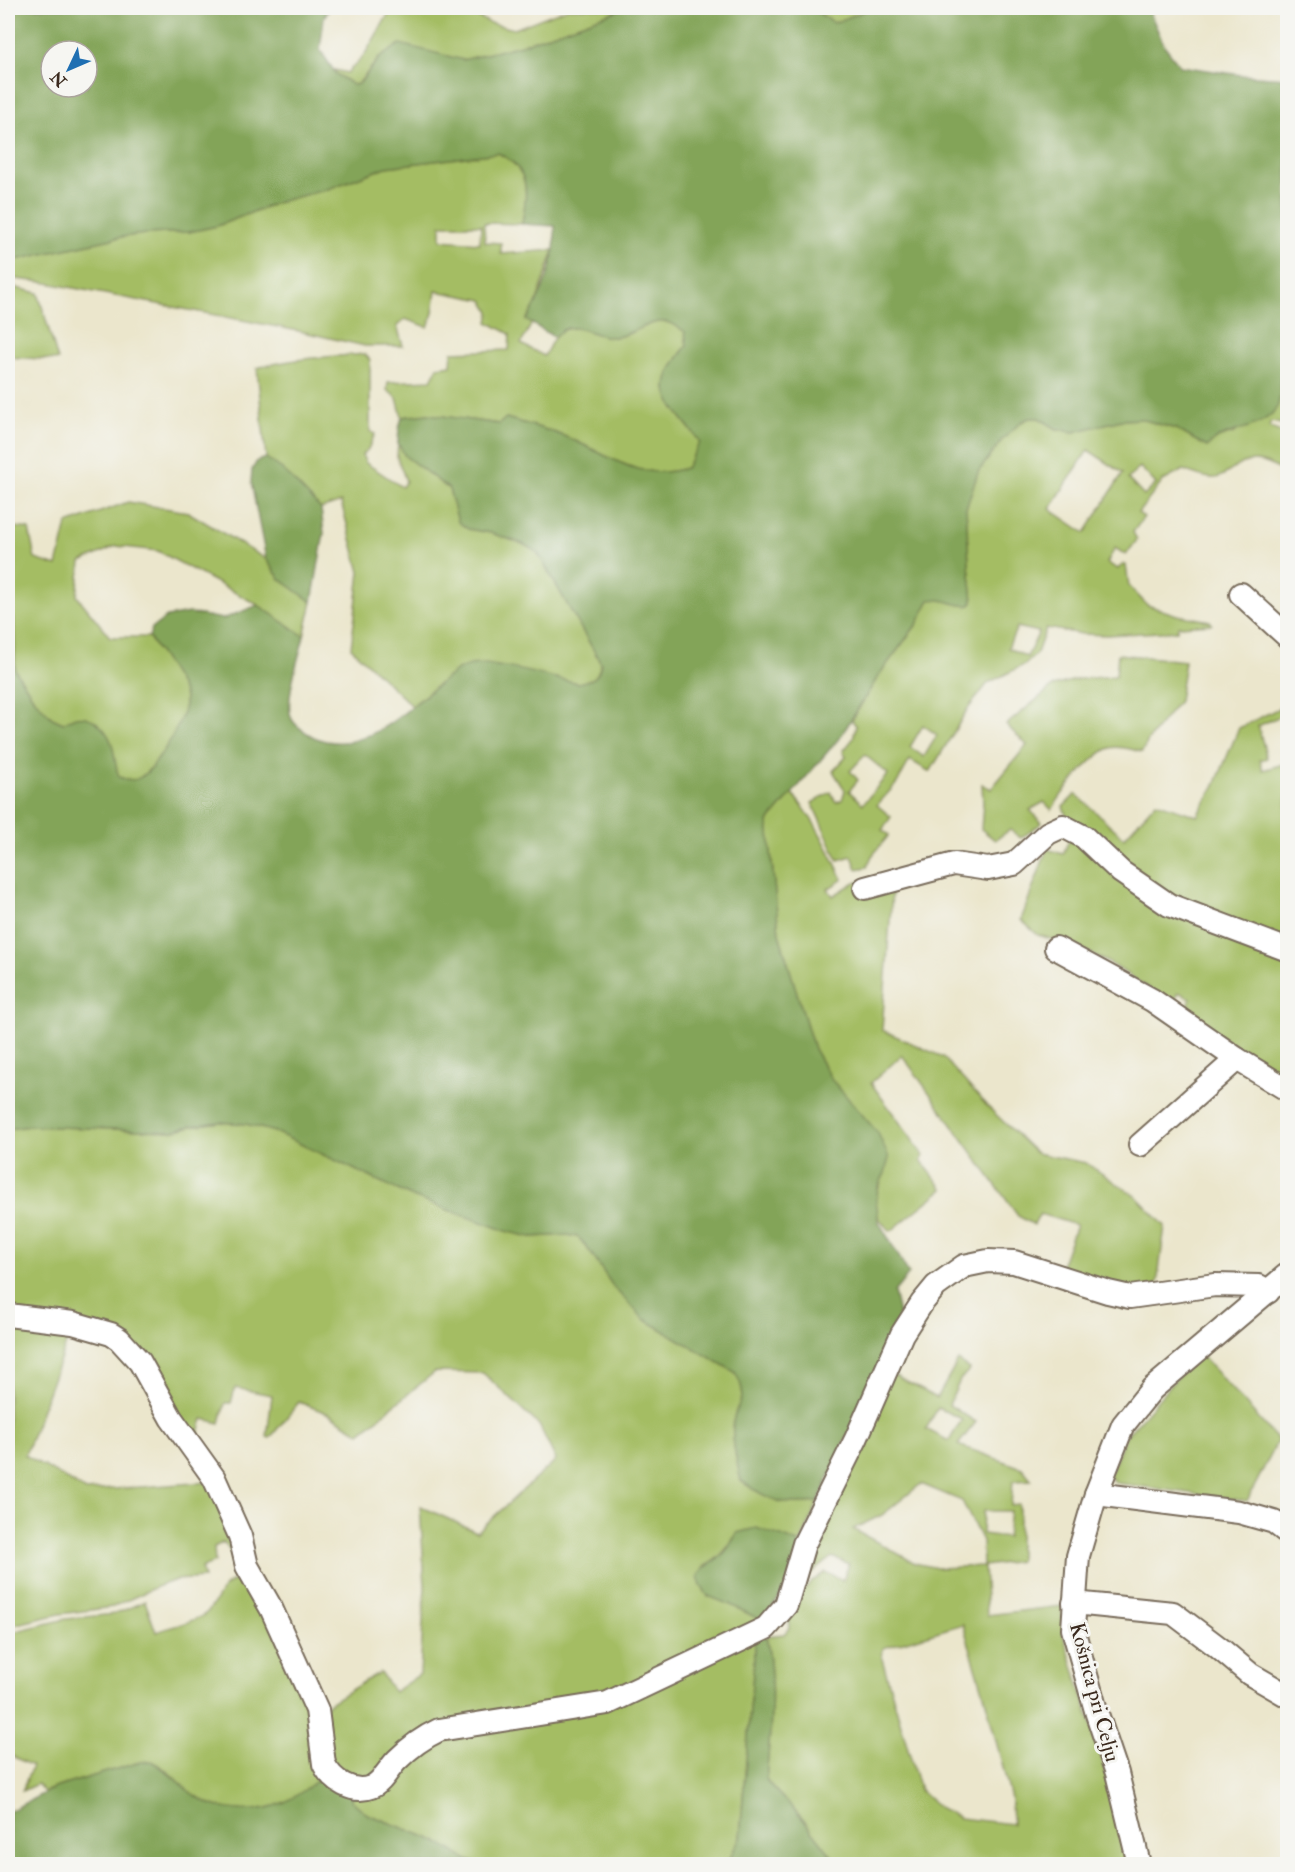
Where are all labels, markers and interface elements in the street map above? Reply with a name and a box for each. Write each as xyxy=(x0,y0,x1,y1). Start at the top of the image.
north arrow xyxy=(39,39,99,99)
text: N xyxy=(46,66,72,92)
street label: Košnica pri Celju xyxy=(1063,1620,1126,1765)

